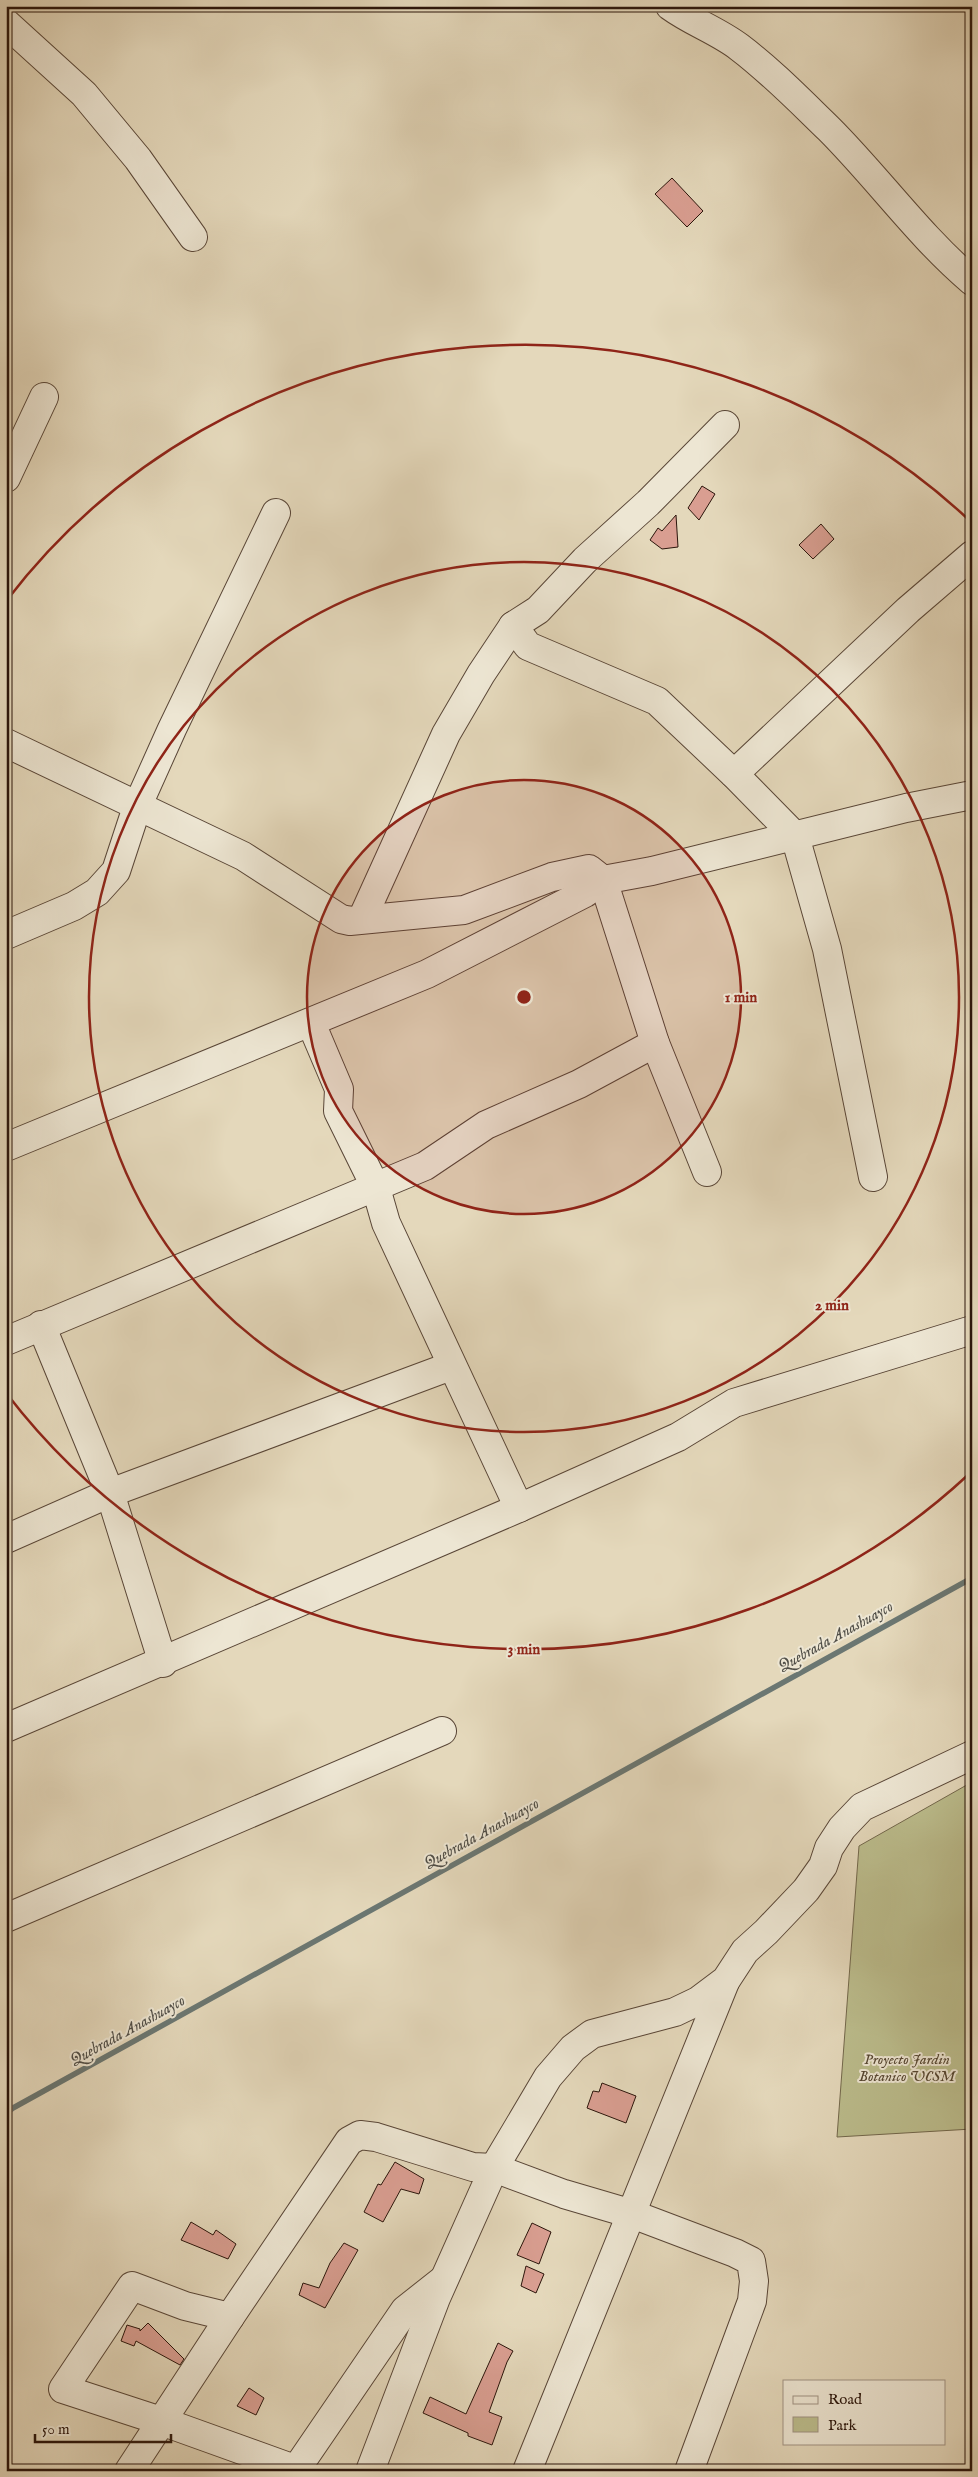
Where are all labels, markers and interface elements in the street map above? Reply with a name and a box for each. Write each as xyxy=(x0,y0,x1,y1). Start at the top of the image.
centre of rings xyxy=(515,988,533,1006)
text: 1 min xyxy=(725,988,757,1007)
text: 2 min xyxy=(815,1296,849,1315)
water label: Quebrada Anashuayco xyxy=(775,1597,897,1677)
text: 3 min xyxy=(508,1640,540,1659)
water label: Quebrada Anashuayco xyxy=(421,1794,543,1874)
water label: Quebrada Anashuayco xyxy=(67,1991,189,2071)
park label: Proyecto Jardin Botanico UCSM xyxy=(859,2050,956,2086)
legend xyxy=(783,2380,946,2444)
text: Road xyxy=(828,2390,863,2409)
scale bar xyxy=(35,2412,171,2444)
text: Park xyxy=(828,2416,858,2435)
text: 50 m xyxy=(42,2420,70,2439)

